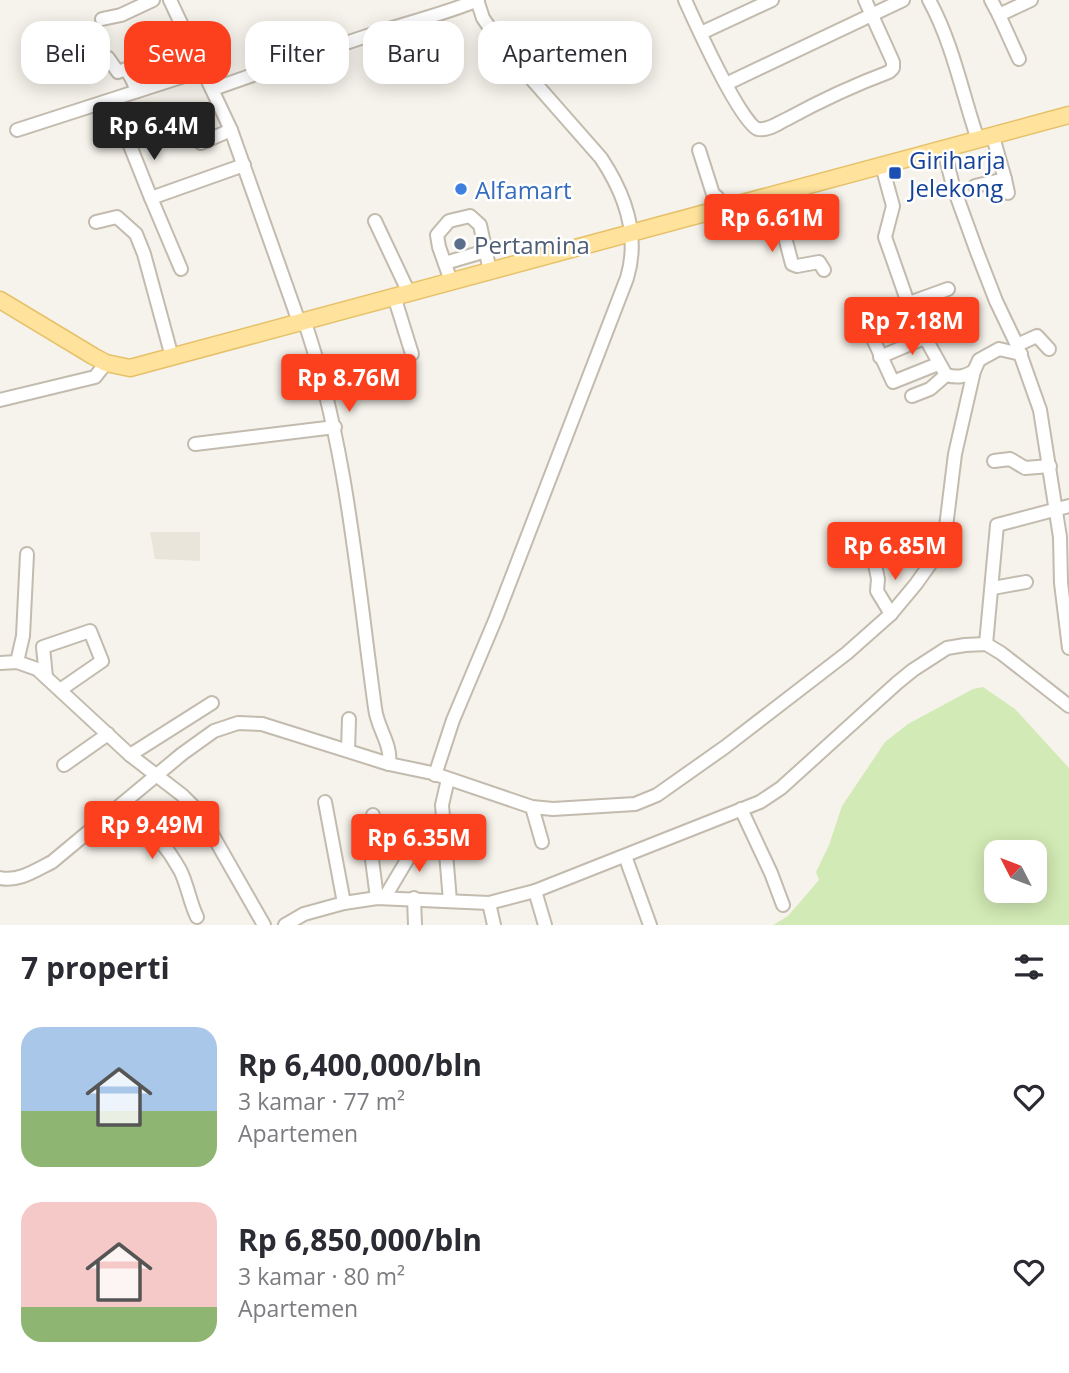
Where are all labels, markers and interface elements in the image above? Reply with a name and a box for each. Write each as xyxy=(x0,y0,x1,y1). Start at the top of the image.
chip: Beli xyxy=(21,21,110,84)
chip: Sewa xyxy=(124,21,231,84)
chip: Filter xyxy=(245,21,349,84)
chip: Baru xyxy=(363,21,464,84)
chip: Apartemen xyxy=(478,21,652,84)
pin: Rp 6.4M xyxy=(89,102,219,162)
text: Rp 6.4M xyxy=(109,109,199,141)
place label: Giriharja Jelekong xyxy=(907,143,1006,204)
marker: Giriharja Jelekong xyxy=(887,165,903,181)
place label: Alfamart xyxy=(475,173,572,206)
marker: Alfamart xyxy=(453,181,469,197)
pin: Rp 6.61M xyxy=(700,194,844,254)
text: Rp 6.61M xyxy=(720,201,824,233)
place label: Pertamina xyxy=(474,228,590,261)
marker: Pertamina xyxy=(452,236,468,252)
pin: Rp 7.18M xyxy=(840,298,984,357)
text: Rp 7.18M xyxy=(860,304,964,336)
pin: Rp 8.76M xyxy=(277,354,421,414)
text: Rp 8.76M xyxy=(297,361,401,393)
pin: Rp 6.85M xyxy=(823,522,967,582)
text: Rp 6.85M xyxy=(843,529,947,561)
pin: Rp 9.49M xyxy=(80,802,224,861)
text: Rp 9.49M xyxy=(100,808,204,840)
pin: Rp 6.35M xyxy=(347,814,491,874)
text: Rp 6.35M xyxy=(367,821,471,853)
north arrow xyxy=(984,840,1046,903)
map controls xyxy=(984,840,1047,903)
text: 7 properti xyxy=(21,947,170,988)
icon: filters xyxy=(1010,948,1048,986)
text: Rp 6,400,000/bln xyxy=(238,1044,482,1085)
icon: home xyxy=(77,1055,161,1139)
icon: heart xyxy=(1010,1078,1048,1116)
text: 3 kamar · 77 m² xyxy=(238,1085,405,1117)
text: Apartemen xyxy=(238,1117,358,1149)
text: Rp 6,850,000/bln xyxy=(238,1219,482,1260)
icon: home xyxy=(77,1230,161,1314)
icon: heart xyxy=(1010,1253,1048,1291)
text: 3 kamar · 80 m² xyxy=(238,1260,405,1292)
text: Apartemen xyxy=(238,1292,358,1324)

